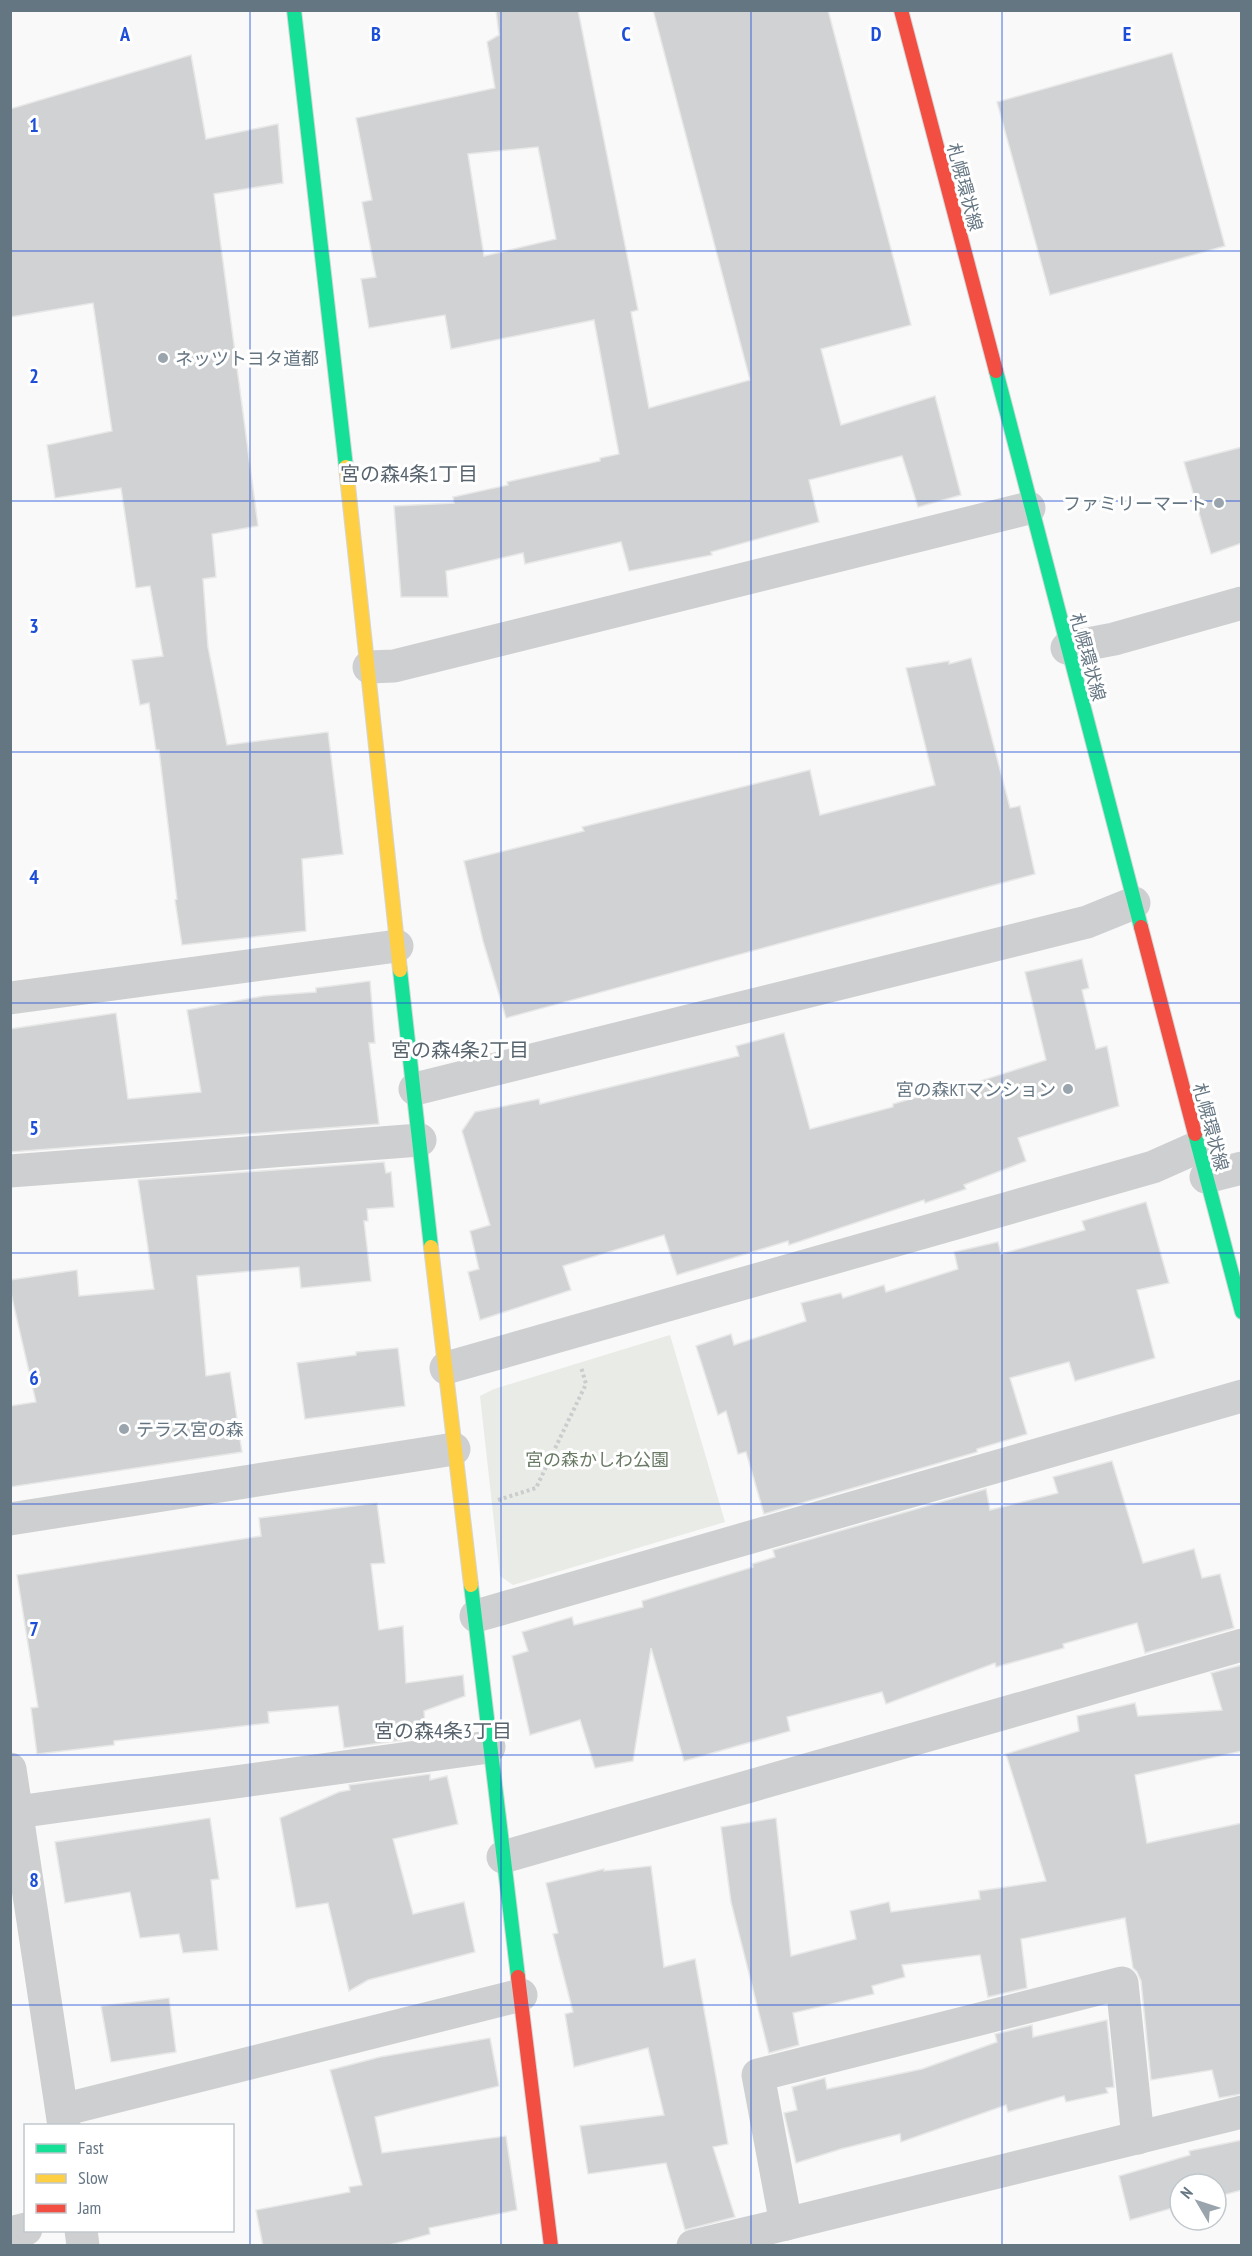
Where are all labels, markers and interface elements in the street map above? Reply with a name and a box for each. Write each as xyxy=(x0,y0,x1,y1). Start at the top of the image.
text: A xyxy=(119,21,131,47)
text: B xyxy=(371,21,381,47)
text: C xyxy=(621,21,631,47)
text: D xyxy=(871,21,882,47)
text: E xyxy=(1123,21,1131,47)
text: 1 xyxy=(29,112,39,138)
street label: 札幌環状線 xyxy=(942,141,988,233)
place label: ネッツトヨタ道都 xyxy=(175,347,319,370)
marker: ネッツトヨタ道都 xyxy=(156,351,170,365)
text: 2 xyxy=(29,363,39,389)
district label: 宮の森4条1丁目 xyxy=(340,461,478,487)
place label: ファミリーマート xyxy=(1063,492,1207,515)
marker: ファミリーマート xyxy=(1212,496,1226,510)
street label: 札幌環状線 xyxy=(1065,611,1111,703)
text: 3 xyxy=(29,613,39,639)
text: 4 xyxy=(29,864,39,890)
district label: 宮の森4条2丁目 xyxy=(391,1037,529,1063)
place label: 宮の森KTマンション xyxy=(896,1078,1056,1101)
street label: 札幌環状線 xyxy=(1188,1081,1234,1173)
marker: 宮の森KTマンション xyxy=(1061,1082,1075,1096)
text: 5 xyxy=(29,1115,39,1141)
text: 6 xyxy=(29,1365,39,1391)
place label: テラス宮の森 xyxy=(136,1418,244,1441)
marker: テラス宮の森 xyxy=(117,1422,131,1436)
park label: 宮の森かしわ公園 xyxy=(525,1448,669,1471)
text: 7 xyxy=(29,1616,39,1642)
district label: 宮の森4条3丁目 xyxy=(374,1718,512,1744)
text: 8 xyxy=(29,1867,39,1893)
legend xyxy=(24,2124,234,2232)
text: Fast xyxy=(78,2136,104,2159)
text: Slow xyxy=(78,2166,109,2189)
north arrow xyxy=(1168,2172,1228,2232)
text: N xyxy=(1176,2183,1197,2202)
text: Jam xyxy=(77,2196,101,2219)

